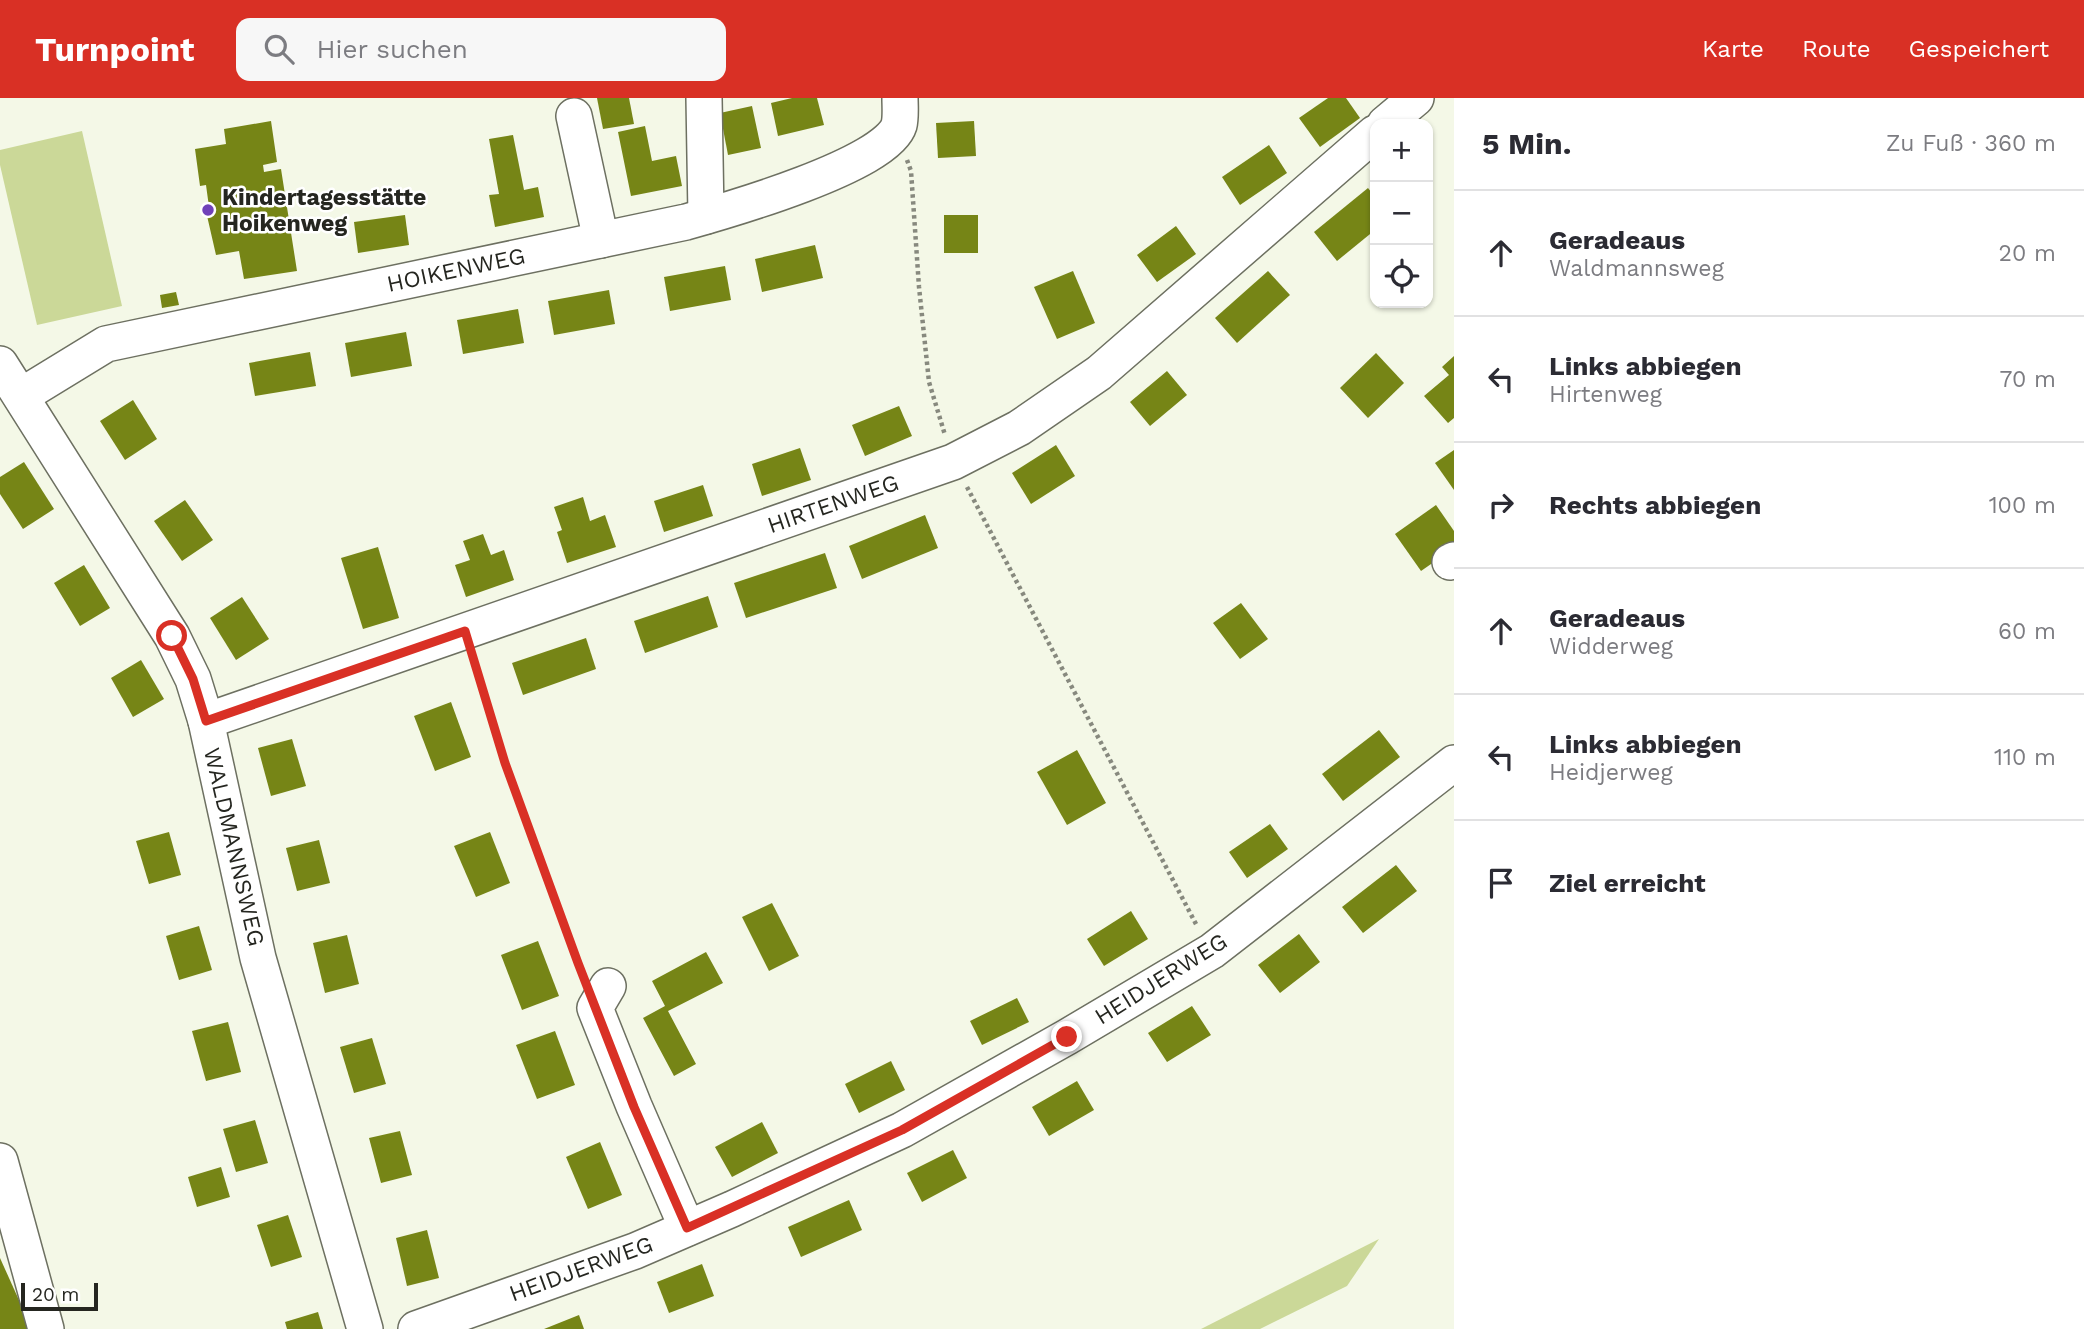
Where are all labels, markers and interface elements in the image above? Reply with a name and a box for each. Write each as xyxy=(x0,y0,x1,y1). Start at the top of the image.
search box xyxy=(236,18,726,81)
text: Turnpoint xyxy=(35,30,194,69)
icon: search xyxy=(260,30,298,68)
text: Hier suchen xyxy=(316,34,468,64)
text: Karte xyxy=(1702,35,1764,63)
text: Route xyxy=(1802,35,1871,63)
text: Gespeichert xyxy=(1909,35,2049,63)
map controls xyxy=(1370,119,1433,308)
button: + xyxy=(1370,119,1433,182)
text: 5 Min. xyxy=(1482,126,1571,161)
text: Zu Fuß · 360 m xyxy=(1886,130,2056,157)
button: − xyxy=(1370,182,1433,245)
place label: Kindertagesstätte Hoikenweg xyxy=(222,184,426,237)
marker: Kindertagesstätte Hoikenweg xyxy=(200,202,216,218)
text: Geradeaus xyxy=(1549,225,1685,255)
icon: ahead xyxy=(1482,234,1520,272)
text: 20 m xyxy=(1999,240,2056,267)
street label: HOIKENWEG xyxy=(384,242,528,298)
button: locate xyxy=(1370,245,1433,308)
text: Waldmannsweg xyxy=(1549,255,1724,282)
text: Links abbiegen xyxy=(1549,351,1742,381)
icon: left xyxy=(1482,360,1520,398)
text: 70 m xyxy=(1999,366,2056,393)
text: Hirtenweg xyxy=(1549,381,1662,408)
street label: HIRTENWEG xyxy=(764,469,902,539)
icon: right xyxy=(1482,486,1520,524)
text: Rechts abbiegen xyxy=(1549,490,1761,520)
text: 100 m xyxy=(1989,492,2056,519)
text: Geradeaus xyxy=(1549,603,1685,633)
icon: ahead xyxy=(1482,612,1520,650)
text: 60 m xyxy=(1998,618,2056,645)
route start xyxy=(156,620,187,651)
text: Widderweg xyxy=(1549,633,1673,660)
text: Links abbiegen xyxy=(1549,729,1742,759)
icon: left xyxy=(1482,738,1520,776)
text: 110 m xyxy=(1994,744,2056,771)
street label: WALDMANNSWEG xyxy=(198,745,270,949)
text: Heidjerweg xyxy=(1549,759,1673,786)
icon: arrive xyxy=(1482,864,1520,902)
text: Ziel erreicht xyxy=(1549,868,1706,898)
street label: HEIDJERWEG xyxy=(1090,928,1232,1030)
route end xyxy=(1051,1021,1082,1052)
street label: HEIDJERWEG xyxy=(506,1231,656,1307)
scale bar xyxy=(21,1280,98,1312)
text: 20 m xyxy=(32,1283,79,1306)

